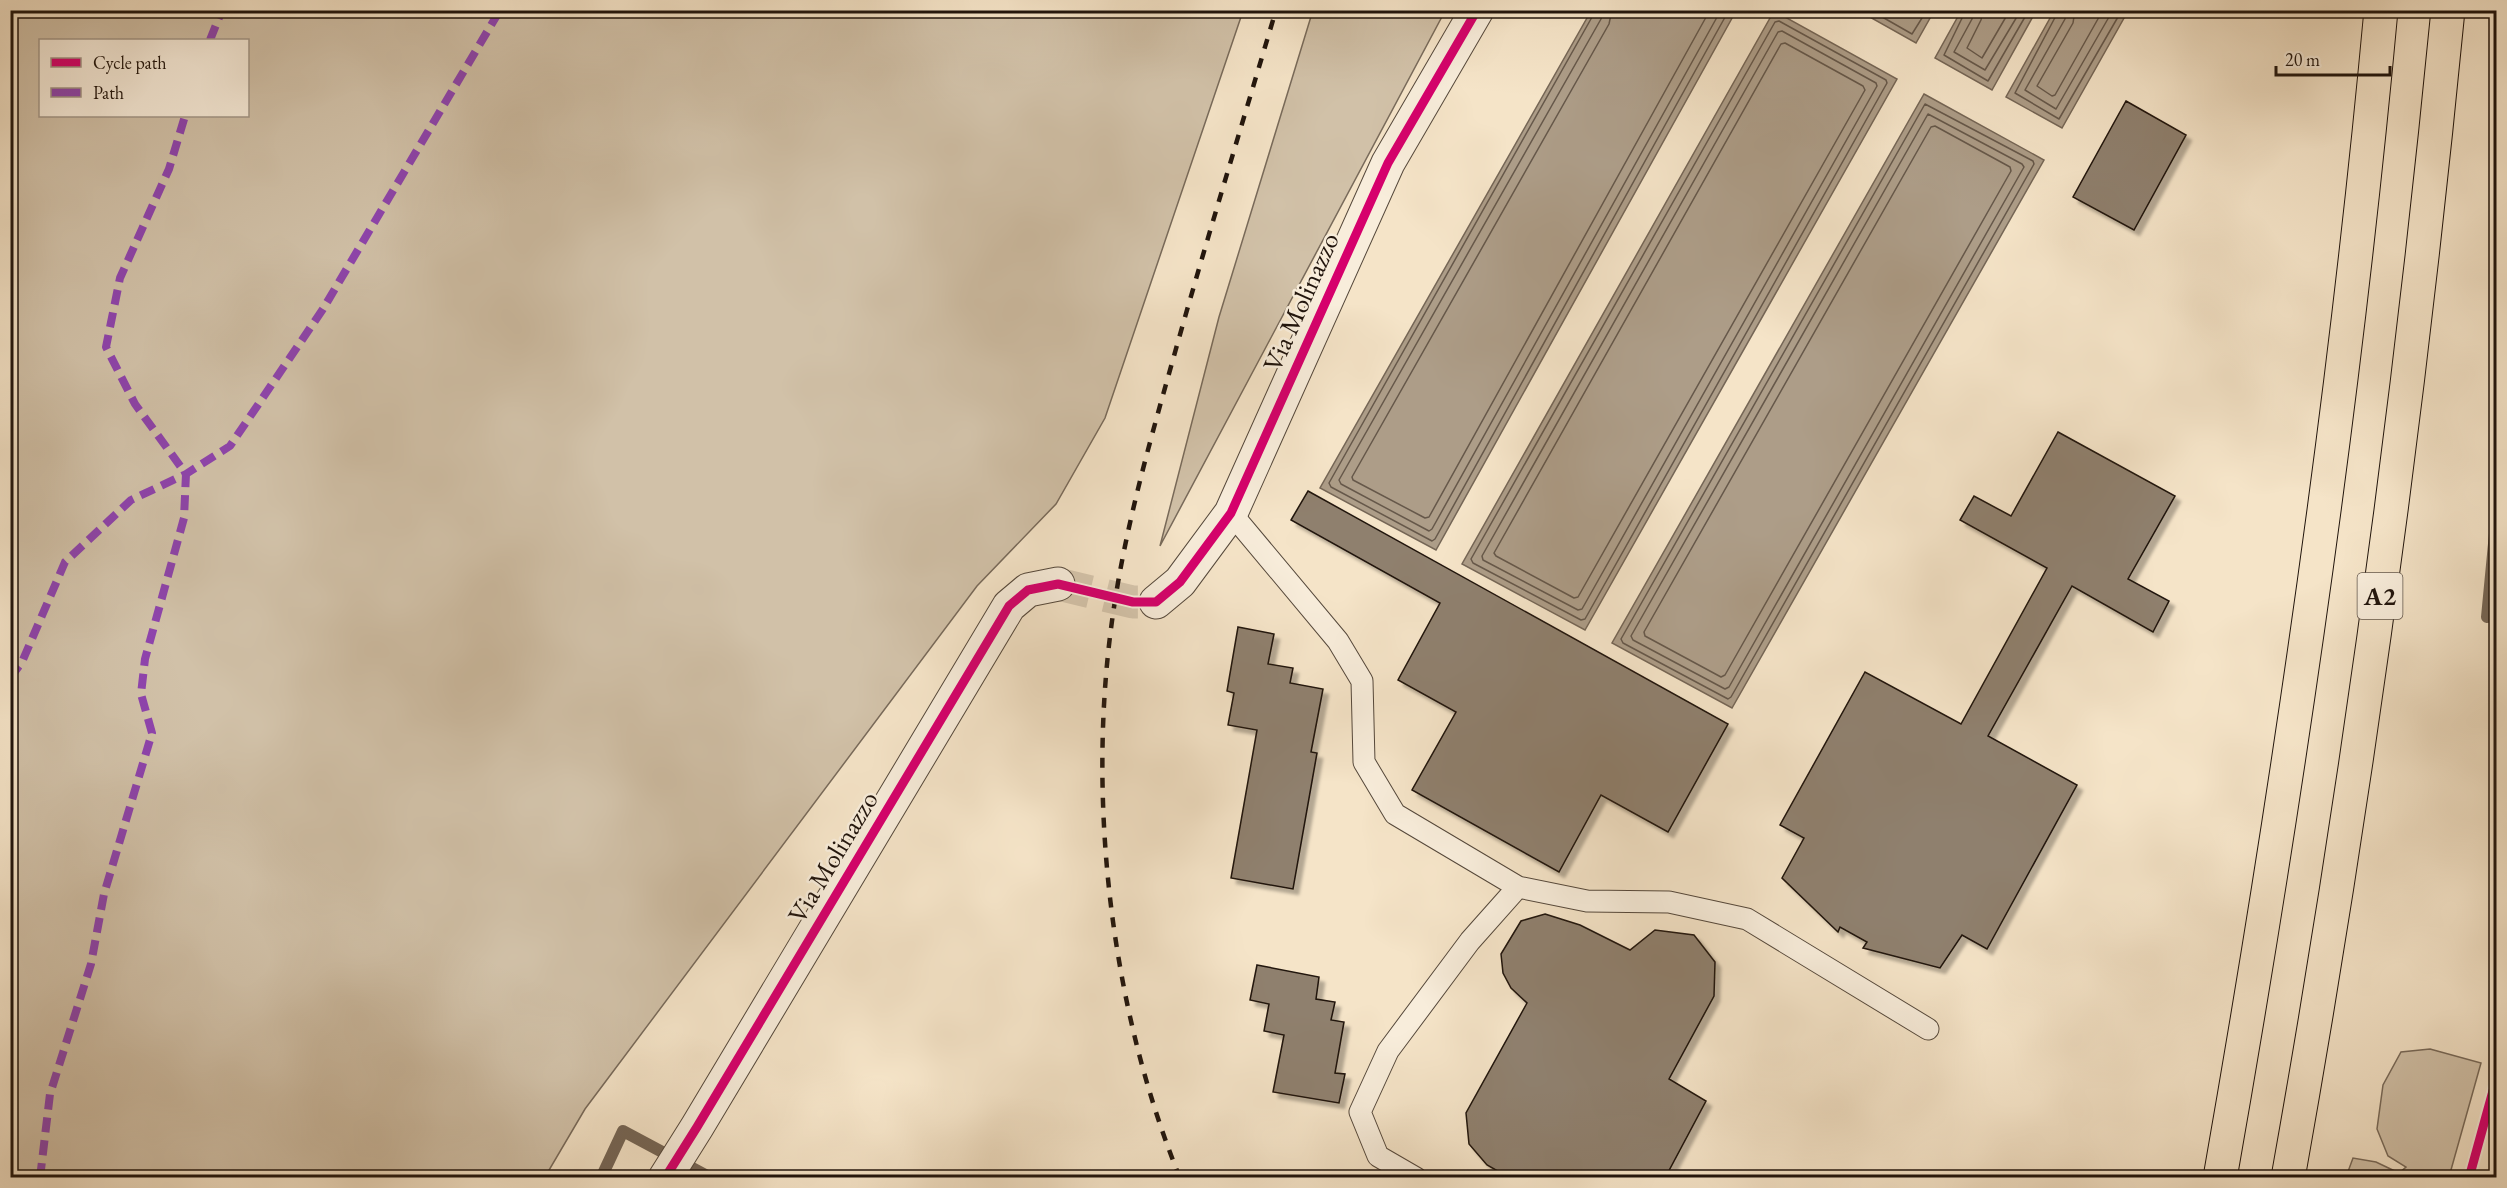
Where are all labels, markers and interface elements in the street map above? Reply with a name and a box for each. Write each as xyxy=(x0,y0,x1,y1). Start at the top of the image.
legend xyxy=(39,39,249,117)
scale bar xyxy=(2276,39,2390,77)
text: 20 m xyxy=(2285,48,2320,71)
text: Cycle path xyxy=(93,51,167,74)
text: Path xyxy=(93,81,124,104)
street label: Via Molinazzo xyxy=(1254,227,1347,377)
road number: A2 xyxy=(2358,573,2402,619)
street label: Via Molinazzo xyxy=(779,784,886,929)

